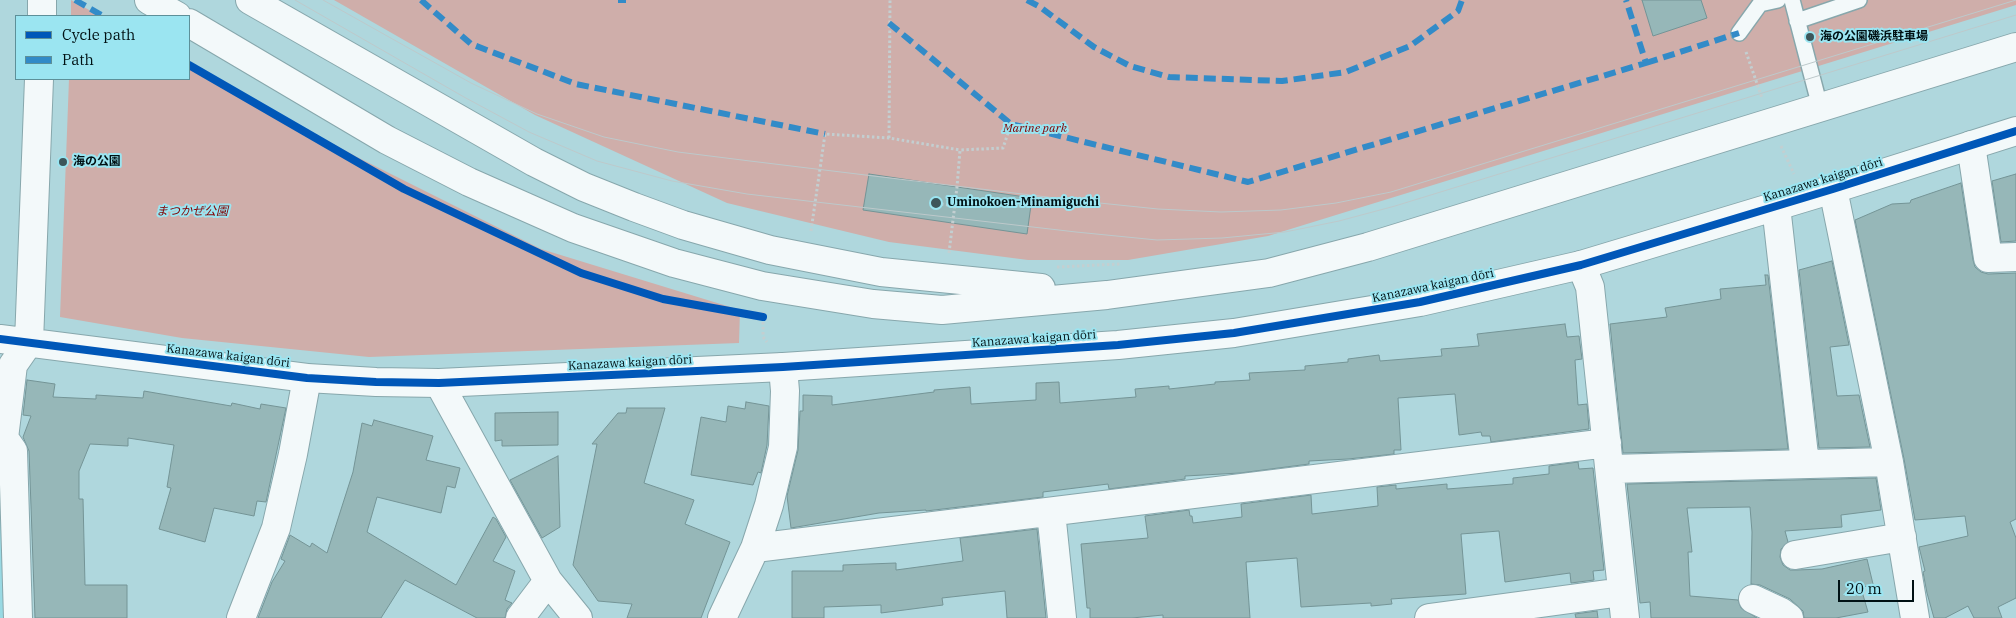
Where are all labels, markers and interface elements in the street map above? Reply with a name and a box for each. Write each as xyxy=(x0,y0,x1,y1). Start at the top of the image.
legend xyxy=(15,15,190,80)
text: Cycle path xyxy=(62,25,135,44)
place label: 海の公園磯浜駐車場 xyxy=(1820,30,1928,44)
marker: 海の公園磯浜駐車場 xyxy=(1804,31,1816,43)
text: Path xyxy=(62,50,94,69)
park label: Marine park xyxy=(1003,122,1067,136)
place label: 海の公園 xyxy=(73,155,121,169)
street label: Kanazawa kaigan dōri xyxy=(1762,155,1884,205)
marker: 海の公園 xyxy=(57,156,69,168)
marker: Uminokoen-Minamiguchi xyxy=(929,196,943,210)
place label: Uminokoen-Minamiguchi xyxy=(947,196,1099,210)
park label: まつかぜ公園 xyxy=(156,205,228,219)
street label: Kanazawa kaigan dōri xyxy=(1371,266,1495,306)
street label: Kanazawa kaigan dōri xyxy=(972,327,1096,351)
street label: Kanazawa kaigan dōri xyxy=(165,341,291,371)
street label: Kanazawa kaigan dōri xyxy=(568,353,692,373)
scale bar xyxy=(1841,570,1917,602)
text: 20 m xyxy=(1846,579,1882,598)

